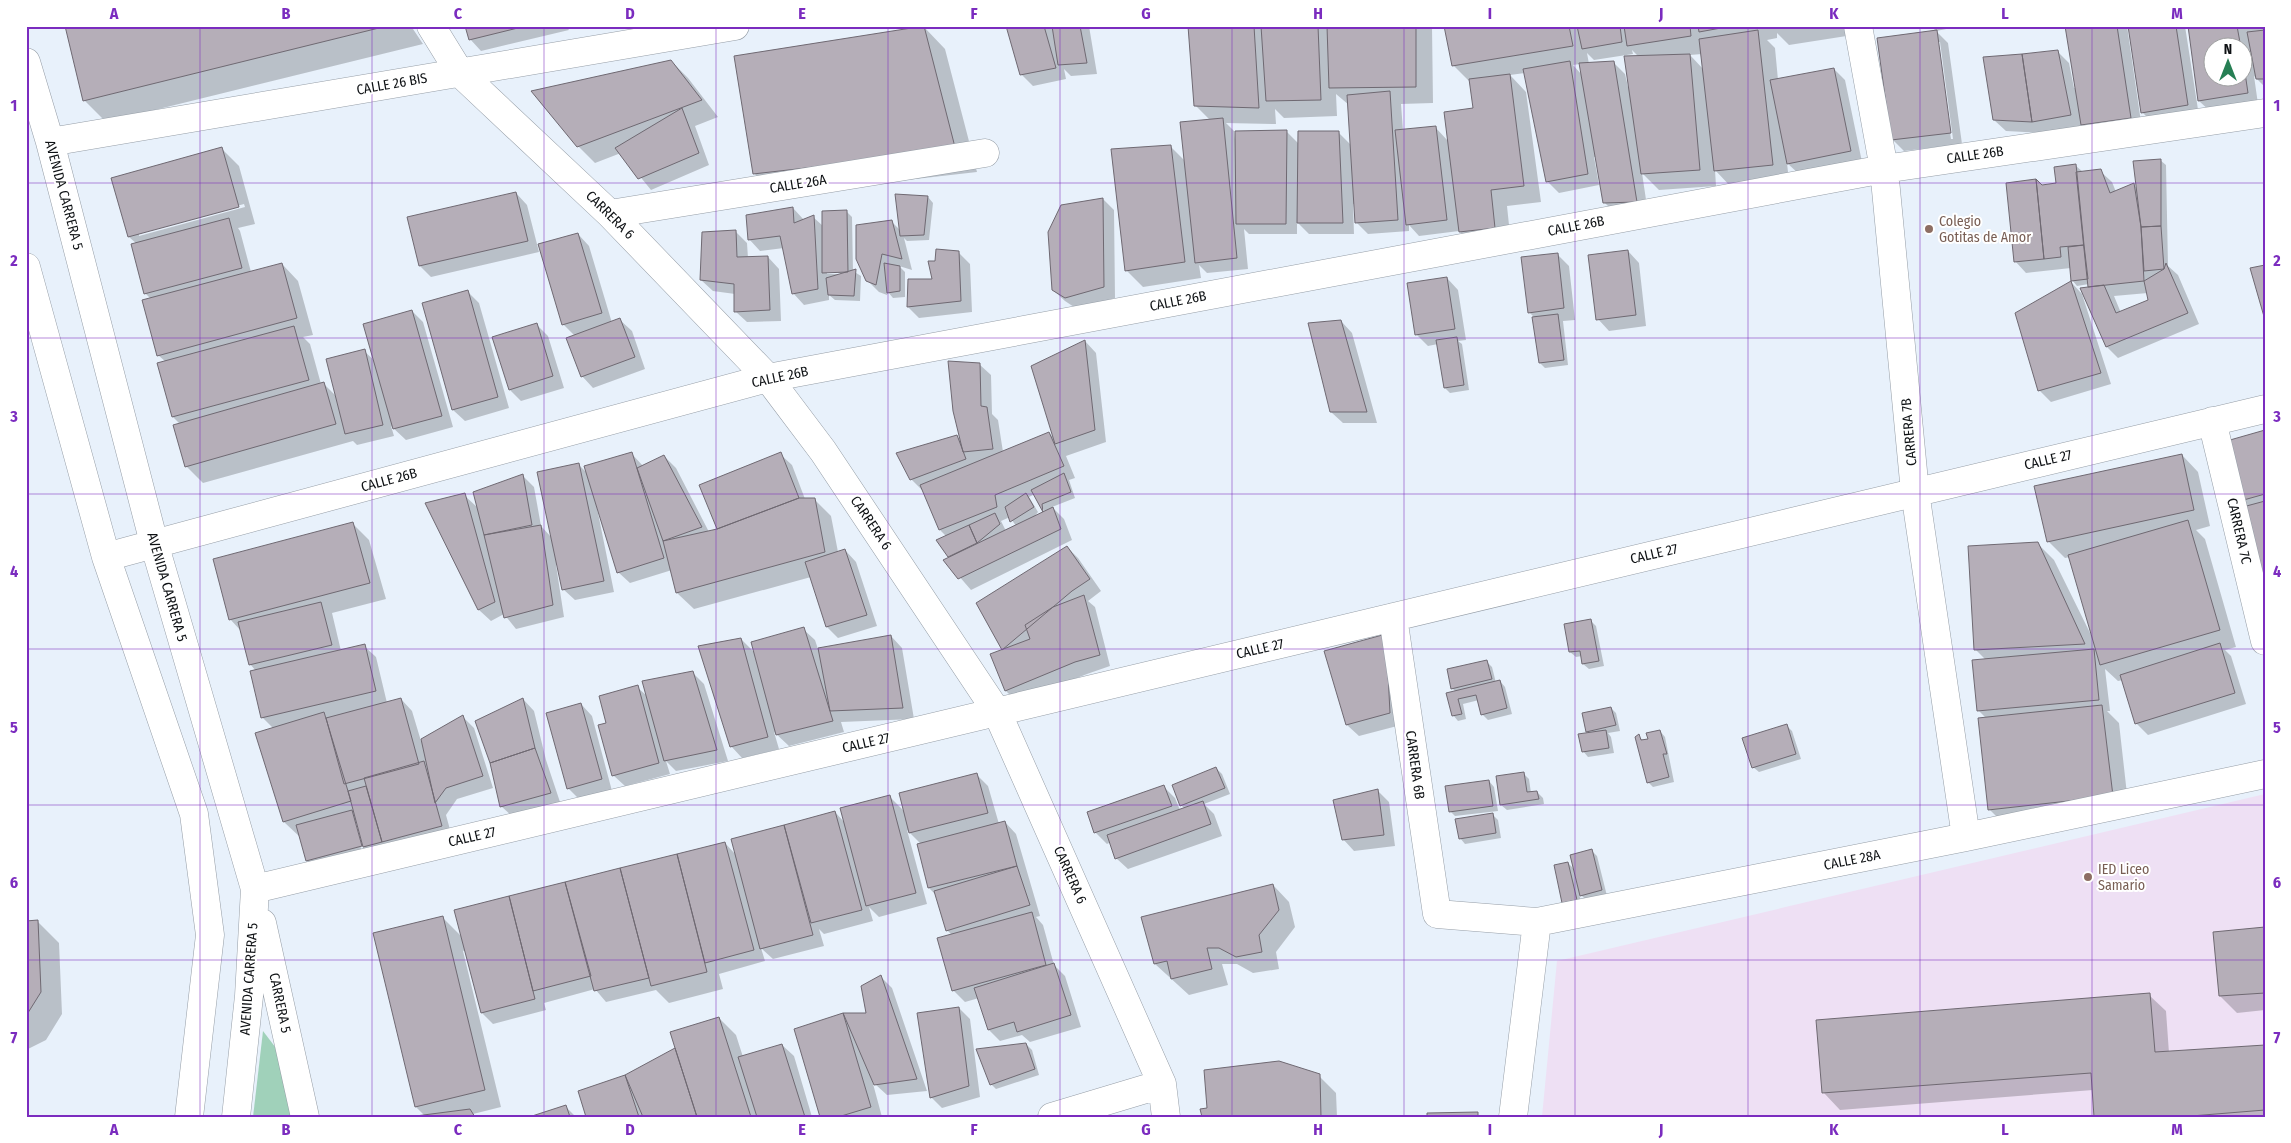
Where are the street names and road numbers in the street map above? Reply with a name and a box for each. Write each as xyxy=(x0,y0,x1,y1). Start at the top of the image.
street label: CALLE 26 BIS xyxy=(355,69,429,99)
street label: AVENIDA CARRERA 5 xyxy=(41,138,87,252)
street label: CALLE 26B xyxy=(1945,143,2005,167)
street label: CALLE 26A xyxy=(768,171,828,197)
street label: CARRERA 6 xyxy=(582,187,638,243)
street label: CALLE 26B xyxy=(1546,212,1606,240)
street label: CALLE 26B xyxy=(1148,287,1208,315)
street label: CALLE 26B xyxy=(750,363,810,391)
street label: CARRERA 7B xyxy=(1898,397,1920,467)
street label: CALLE 27 xyxy=(2022,446,2074,474)
street label: CALLE 26B xyxy=(359,464,419,496)
street label: CARRERA 6 xyxy=(847,493,895,553)
street label: CARRERA 7C xyxy=(2223,496,2255,566)
street label: AVENIDA CARRERA 5 xyxy=(143,530,191,644)
street label: CALLE 27 xyxy=(1628,540,1680,568)
street label: CALLE 27 xyxy=(1234,635,1286,663)
street label: CALLE 27 xyxy=(840,729,892,757)
street label: CARRERA 6B xyxy=(1402,730,1428,801)
street label: CALLE 27 xyxy=(446,823,498,851)
street label: CARRERA 6 xyxy=(1050,843,1090,907)
street label: CALLE 28A xyxy=(1822,846,1882,874)
street label: AVENIDA CARRERA 5 xyxy=(237,922,261,1036)
street label: CARRERA 5 xyxy=(265,971,295,1035)

